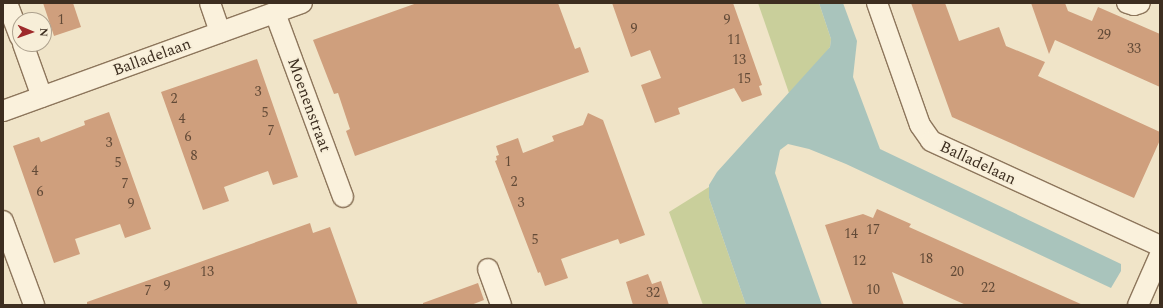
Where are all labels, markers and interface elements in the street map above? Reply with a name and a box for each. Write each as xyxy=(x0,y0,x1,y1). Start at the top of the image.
north arrow xyxy=(12,12,52,52)
house number: 1 xyxy=(58,12,64,28)
house number: 9 xyxy=(724,12,730,28)
house number: 9 xyxy=(631,21,637,37)
house number: 29 xyxy=(1097,27,1111,43)
text: N xyxy=(35,28,52,37)
house number: 11 xyxy=(727,32,741,48)
street label: Balladelaan xyxy=(110,34,194,80)
house number: 33 xyxy=(1127,41,1141,57)
house number: 13 xyxy=(732,52,746,68)
street label: Moenenstraat xyxy=(283,55,335,155)
house number: 15 xyxy=(737,71,751,87)
house number: 3 xyxy=(255,84,261,100)
house number: 2 xyxy=(171,91,177,107)
house number: 5 xyxy=(262,105,268,121)
house number: 4 xyxy=(179,111,185,127)
house number: 7 xyxy=(268,123,274,139)
house number: 6 xyxy=(185,129,191,145)
house number: 3 xyxy=(106,135,112,151)
street label: Balladelaan xyxy=(937,137,1019,189)
house number: 8 xyxy=(191,148,197,164)
house number: 1 xyxy=(505,154,511,170)
house number: 5 xyxy=(115,155,121,171)
house number: 4 xyxy=(32,163,38,179)
house number: 2 xyxy=(511,174,517,190)
house number: 7 xyxy=(122,176,128,192)
house number: 6 xyxy=(37,184,43,200)
house number: 3 xyxy=(518,195,524,211)
house number: 9 xyxy=(128,196,134,212)
house number: 17 xyxy=(866,222,880,238)
house number: 14 xyxy=(844,226,858,242)
house number: 5 xyxy=(532,232,538,248)
house number: 18 xyxy=(919,251,933,267)
house number: 12 xyxy=(852,253,866,269)
house number: 13 xyxy=(200,264,214,280)
house number: 20 xyxy=(950,264,964,280)
house number: 9 xyxy=(164,278,170,294)
house number: 22 xyxy=(981,280,995,296)
house number: 10 xyxy=(866,282,880,298)
house number: 7 xyxy=(145,283,151,299)
house number: 32 xyxy=(646,285,660,301)

